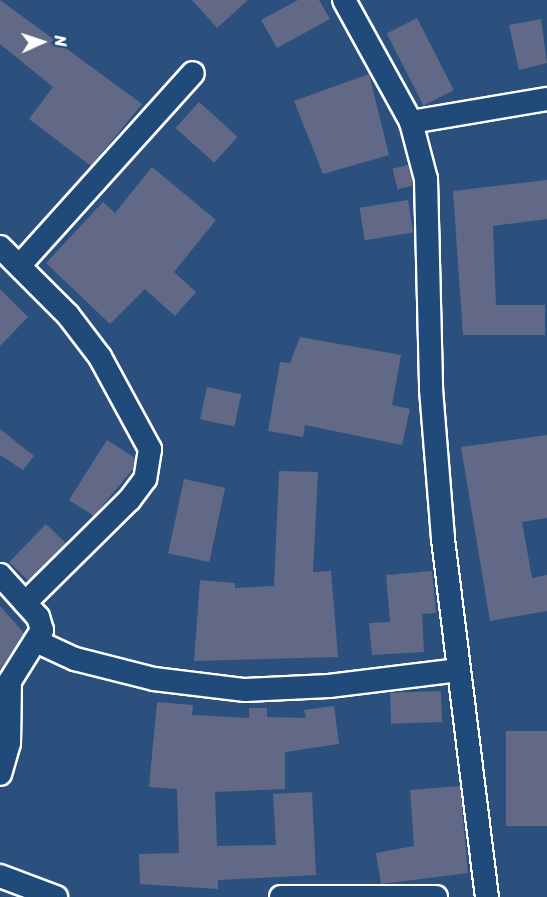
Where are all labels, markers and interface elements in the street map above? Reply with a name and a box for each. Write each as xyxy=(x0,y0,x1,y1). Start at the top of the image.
north arrow xyxy=(12,12,72,72)
text: N xyxy=(46,35,75,47)

